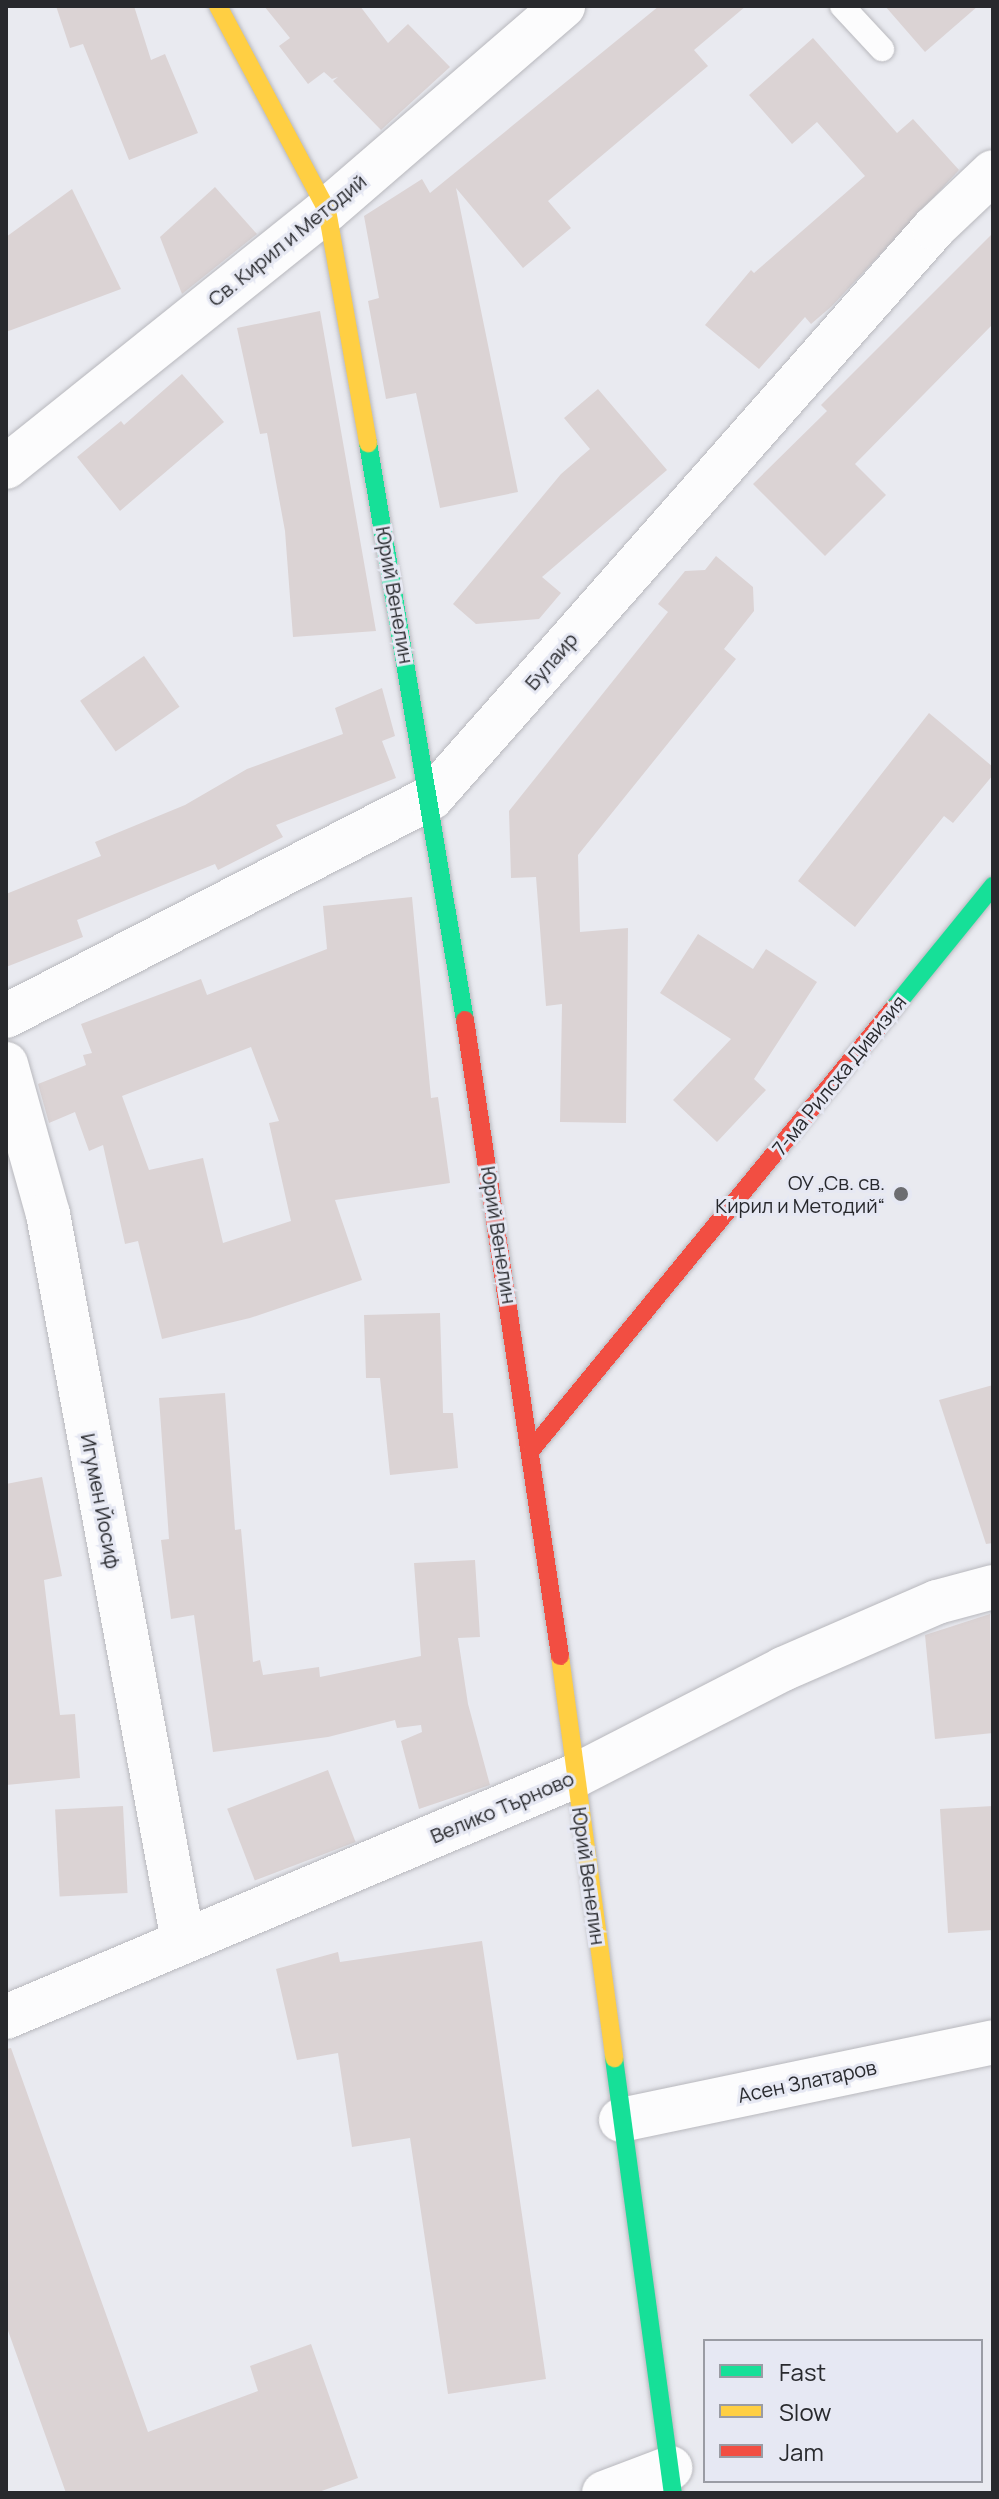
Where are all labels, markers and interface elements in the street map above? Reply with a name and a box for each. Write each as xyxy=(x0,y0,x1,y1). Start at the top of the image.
street label: Св. Кирил и Методий xyxy=(203,169,371,311)
street label: Юрий Венелин xyxy=(371,524,419,666)
street label: Булаир xyxy=(520,627,582,695)
street label: 7-ма Рилска Дивизия xyxy=(767,990,911,1160)
street label: Юрий Венелин xyxy=(476,1164,522,1306)
place label: ОУ „Св. св. Кирил и Методий“ xyxy=(715,1170,885,1217)
marker: ОУ „Св. св. Кирил и Методий“ xyxy=(892,1185,910,1203)
street label: Игумен Йосиф xyxy=(76,1431,126,1571)
street label: Велико Търново xyxy=(427,1766,577,1848)
street label: Юрий Венелин xyxy=(567,1805,611,1947)
street label: Асен Златаров xyxy=(736,2055,878,2107)
legend xyxy=(703,2339,983,2483)
text: Fast xyxy=(779,2355,826,2388)
text: Slow xyxy=(779,2395,832,2428)
text: Jam xyxy=(779,2435,824,2468)

